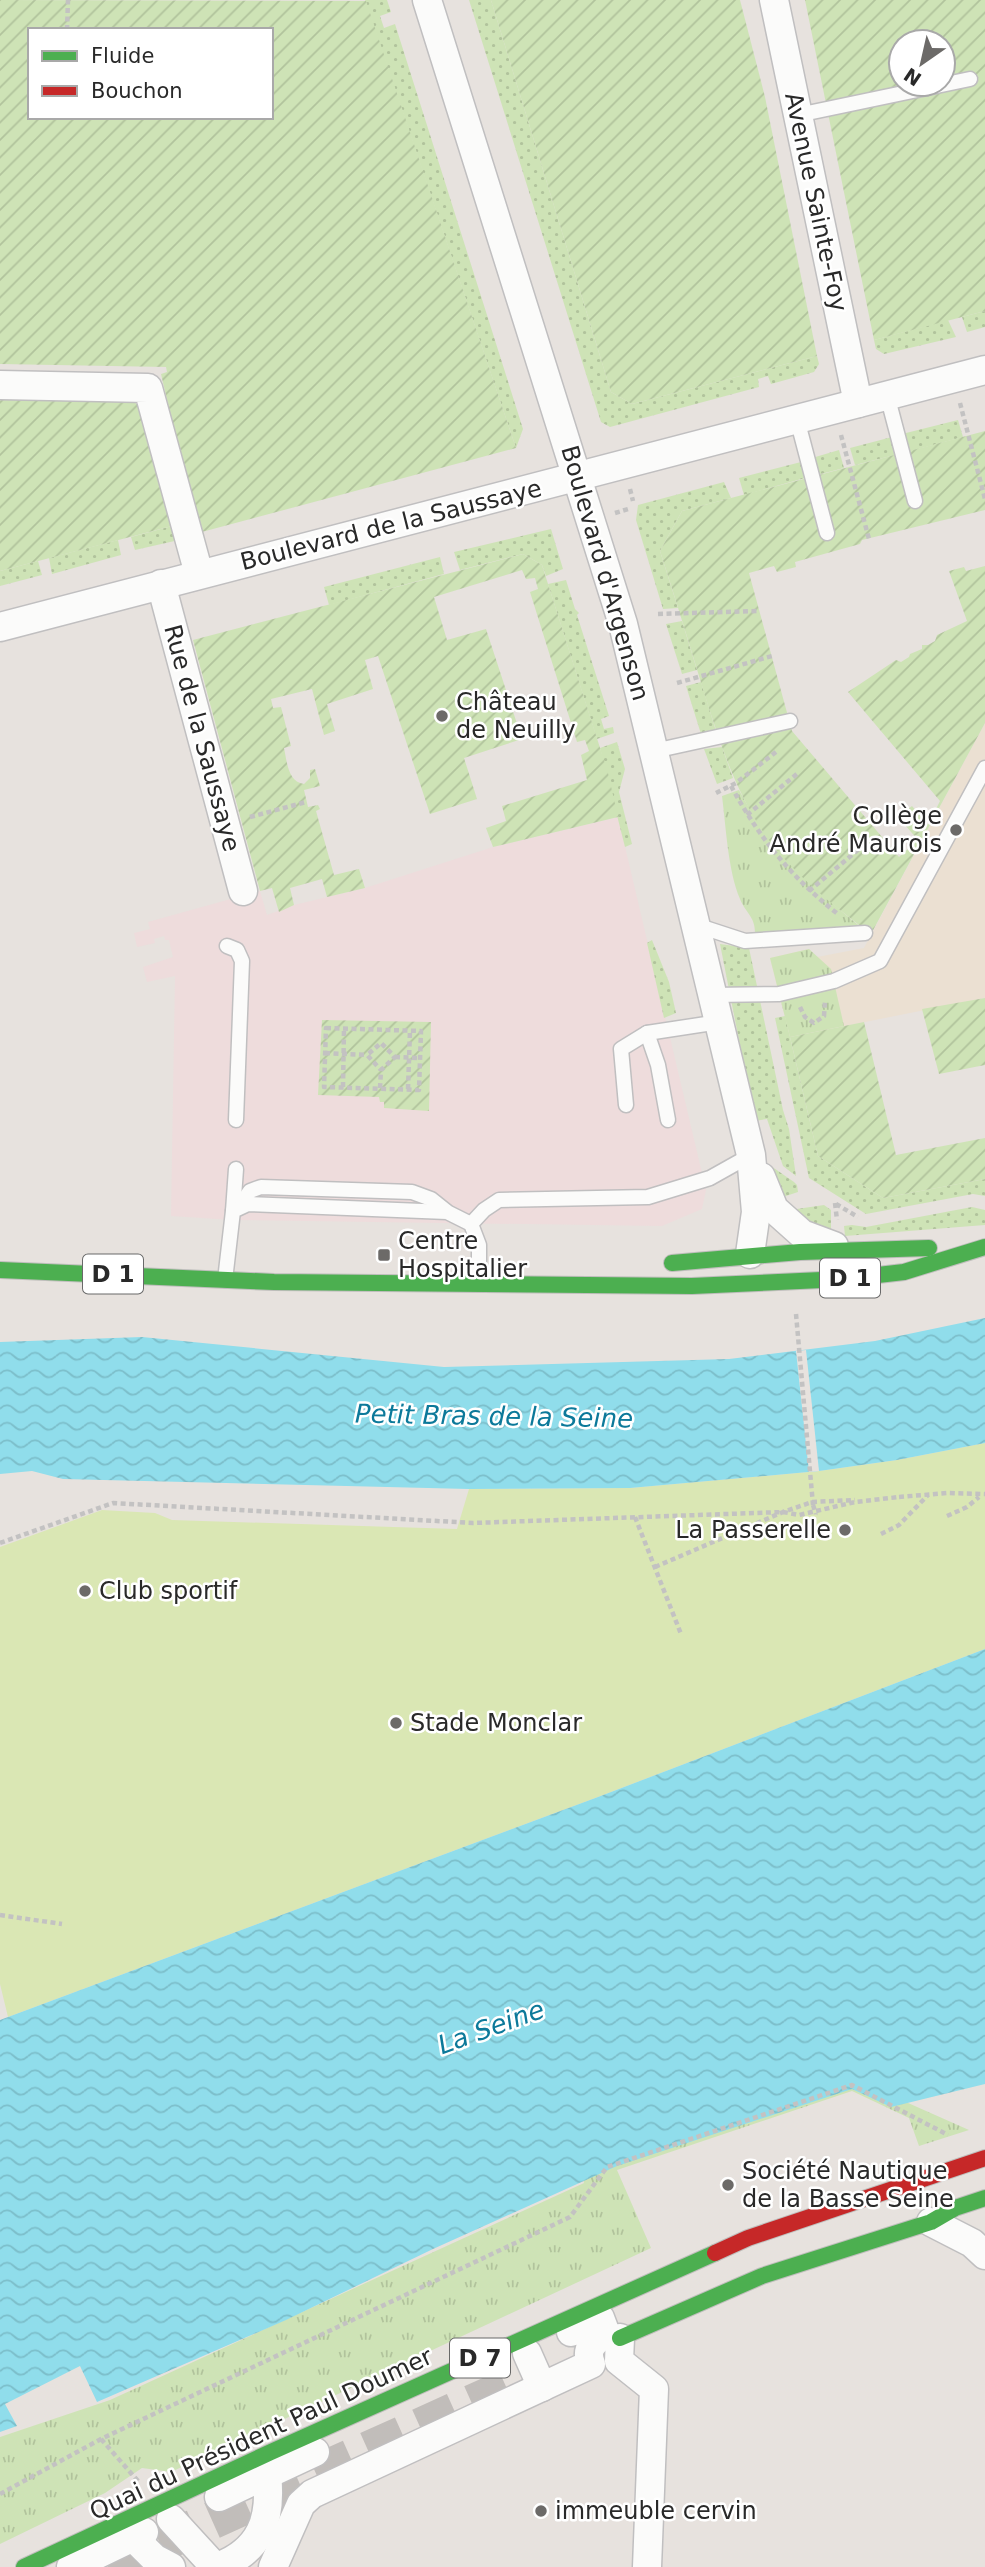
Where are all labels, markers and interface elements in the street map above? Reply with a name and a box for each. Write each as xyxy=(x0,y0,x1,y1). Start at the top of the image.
legend xyxy=(28,28,273,119)
north arrow xyxy=(887,28,957,98)
text: Fluide xyxy=(91,44,154,68)
text: N xyxy=(900,64,925,91)
text: Bouchon xyxy=(91,79,183,103)
street label: Avenue Sainte-Foy xyxy=(779,90,853,314)
street label: Boulevard d'Argenson xyxy=(555,442,655,704)
street label: Boulevard de la Saussaye xyxy=(237,474,545,576)
street label: Rue de la Saussaye xyxy=(158,622,246,854)
place label: Château de Neuilly xyxy=(456,688,576,744)
marker: Château de Neuilly xyxy=(434,708,450,724)
place label: Collège André Maurois xyxy=(770,802,942,858)
marker: Collège André Maurois xyxy=(948,822,964,838)
place label: Centre Hospitalier xyxy=(398,1227,527,1283)
marker: Centre Hospitalier xyxy=(376,1247,392,1263)
road number: D 1 xyxy=(83,1254,143,1294)
road number: D 1 xyxy=(820,1259,880,1298)
water label: Petit Bras de la Seine xyxy=(355,1399,633,1433)
place label: La Passerelle xyxy=(675,1516,831,1544)
marker: La Passerelle xyxy=(837,1522,853,1538)
place label: Club sportif xyxy=(99,1577,238,1605)
marker: Club sportif xyxy=(77,1583,93,1599)
place label: Stade Monclar xyxy=(410,1709,582,1737)
marker: Stade Monclar xyxy=(388,1715,404,1731)
water label: La Seine xyxy=(434,1994,548,2060)
place label: Société Nautique de la Basse Seine xyxy=(742,2157,954,2213)
marker: Société Nautique de la Basse Seine xyxy=(720,2177,736,2193)
road number: D 7 xyxy=(450,2338,510,2378)
street label: Quai du Président Paul Doumer xyxy=(85,2342,437,2526)
place label: immeuble cervin xyxy=(555,2497,757,2525)
marker: immeuble cervin xyxy=(533,2503,549,2519)

